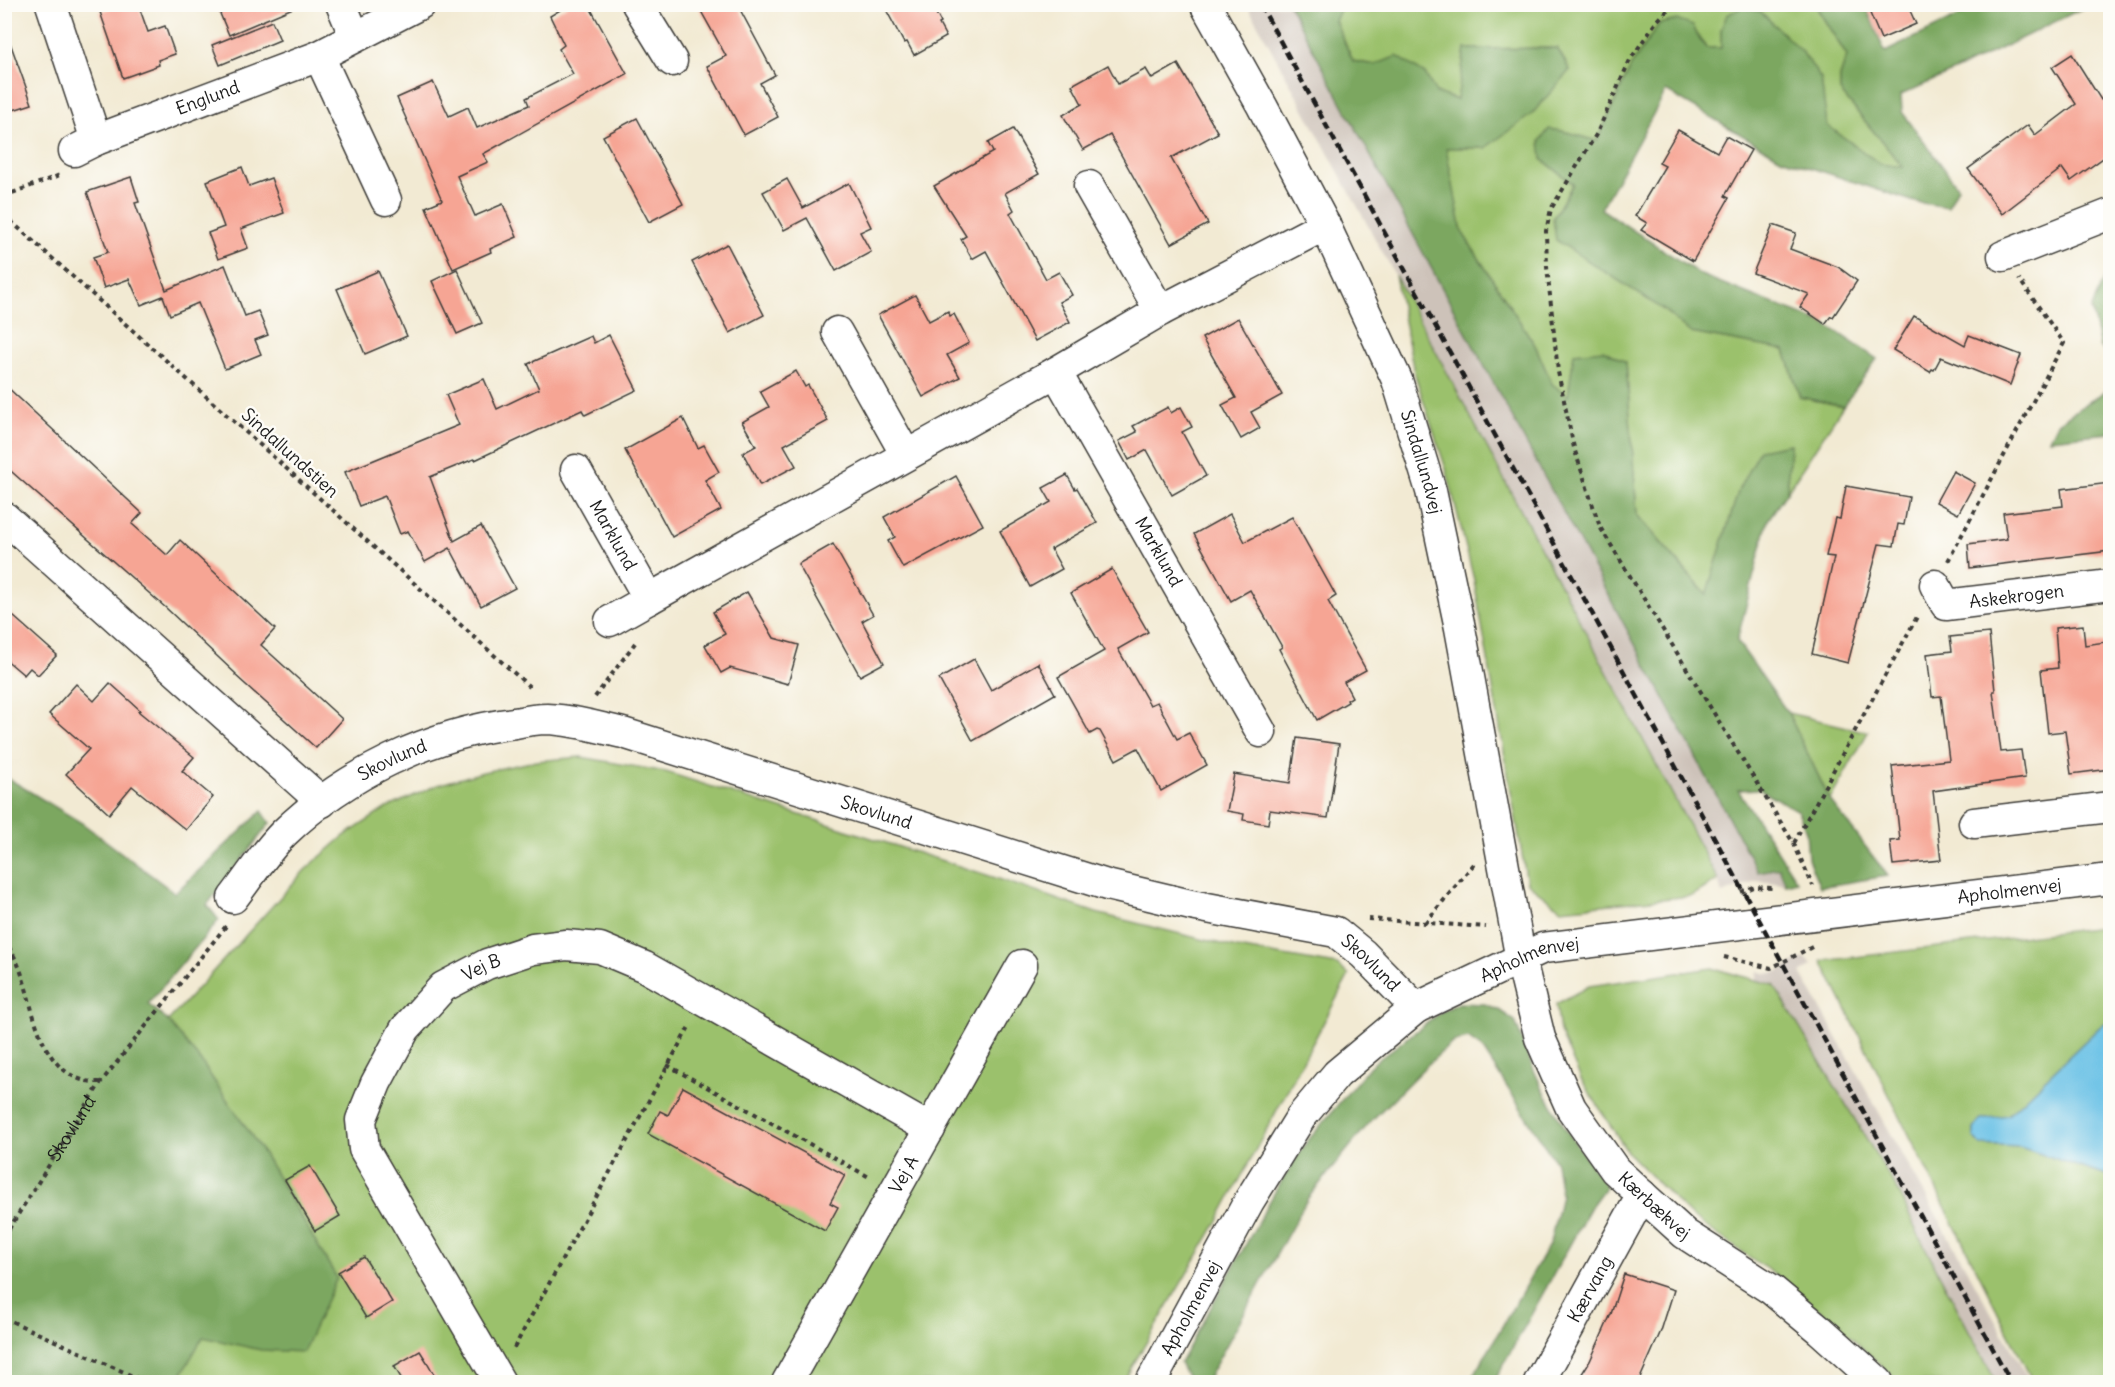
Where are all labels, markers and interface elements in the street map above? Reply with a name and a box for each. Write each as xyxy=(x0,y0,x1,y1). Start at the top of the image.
street label: Englund xyxy=(172,75,243,120)
street label: Sindallundstien xyxy=(237,403,344,502)
street label: Sindallundvej xyxy=(1396,407,1448,516)
street label: Marklund xyxy=(584,496,643,575)
street label: Marklund xyxy=(1130,513,1188,591)
street label: Askekrogen xyxy=(1968,579,2065,613)
street label: Skovlund xyxy=(353,733,430,786)
street label: Skovlund xyxy=(838,790,915,834)
street label: Apholmenvej xyxy=(1956,873,2063,908)
street label: Skovlund xyxy=(1336,929,1406,996)
street label: Apholmenvej xyxy=(1476,932,1580,987)
street label: Vej B xyxy=(458,948,503,986)
street label: Skovlund xyxy=(42,1091,101,1165)
street label: Vej A xyxy=(884,1151,923,1198)
street label: Kærbækvej xyxy=(1613,1167,1694,1245)
street label: Kærvang xyxy=(1562,1251,1617,1326)
street label: Apholmenvej xyxy=(1156,1256,1226,1359)

